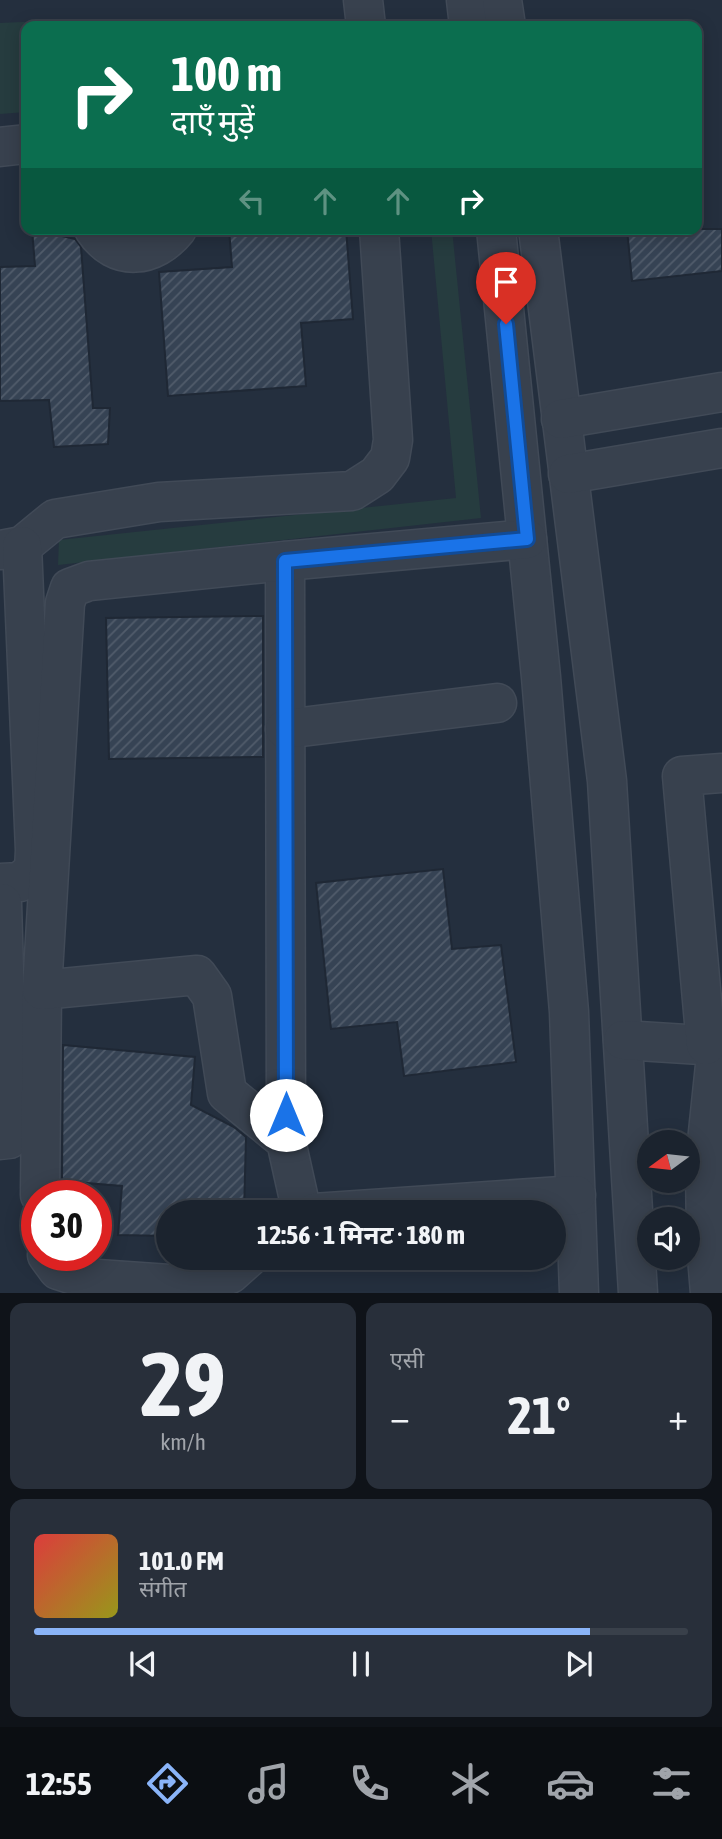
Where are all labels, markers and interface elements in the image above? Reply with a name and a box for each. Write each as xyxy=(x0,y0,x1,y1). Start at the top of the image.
text: 100 m xyxy=(171,45,282,101)
icon: right xyxy=(56,49,147,140)
text: दाएँ मुड़ें xyxy=(171,103,255,140)
icon: left xyxy=(233,182,271,220)
icon: ahead xyxy=(306,182,344,220)
icon: ahead xyxy=(379,182,417,220)
icon: right xyxy=(452,182,490,220)
pin xyxy=(476,252,536,324)
icon: arrive xyxy=(487,263,525,301)
position arrow xyxy=(249,1078,323,1152)
north arrow xyxy=(637,1130,700,1194)
map controls xyxy=(637,1130,700,1270)
speed limit sign: 30 xyxy=(21,1180,112,1271)
button: sound xyxy=(637,1207,700,1270)
text: 12:56 · 1 मिनट · 180 m xyxy=(257,1220,465,1250)
text: 29 xyxy=(140,1331,226,1435)
text: एसी xyxy=(390,1347,424,1373)
text: 21° xyxy=(507,1385,571,1445)
text: − xyxy=(390,1395,410,1438)
text: + xyxy=(668,1395,688,1438)
text: km/h xyxy=(160,1429,206,1455)
text: 101.0 FM xyxy=(139,1546,224,1576)
text: संगीत xyxy=(139,1576,187,1602)
icon: previous xyxy=(124,1645,162,1683)
icon: pause xyxy=(342,1645,380,1683)
icon: next xyxy=(560,1645,598,1683)
icon: directions xyxy=(143,1759,192,1808)
icon: music xyxy=(244,1759,293,1808)
icon: phone xyxy=(345,1759,394,1808)
icon: climate xyxy=(446,1759,495,1808)
icon: car xyxy=(546,1759,595,1808)
icon: filters xyxy=(647,1759,696,1808)
text: 12:55 xyxy=(26,1765,92,1802)

